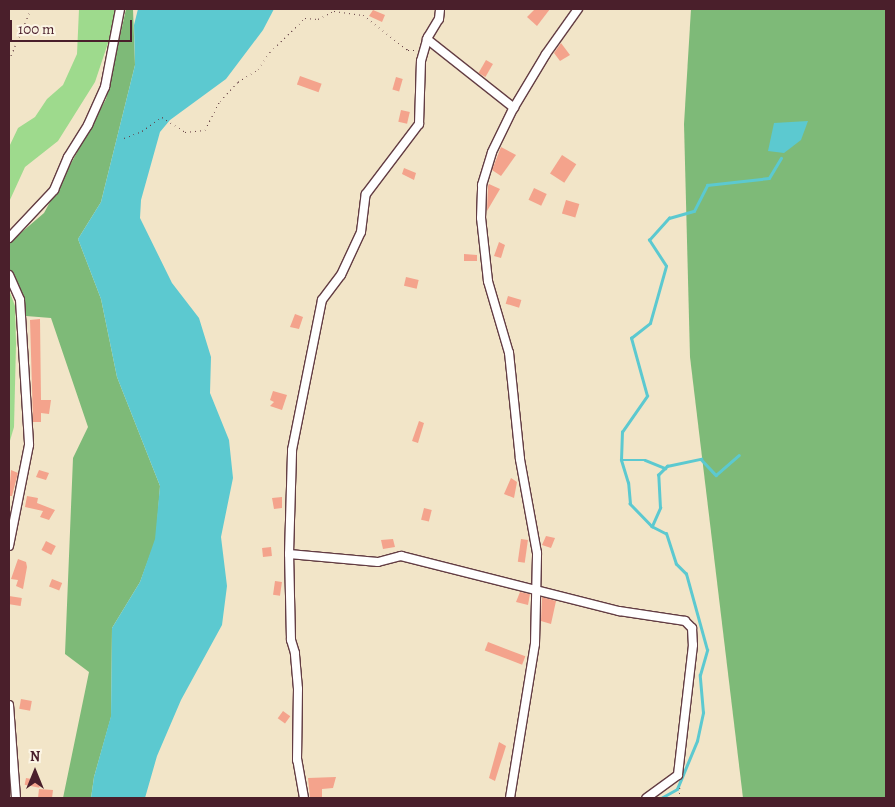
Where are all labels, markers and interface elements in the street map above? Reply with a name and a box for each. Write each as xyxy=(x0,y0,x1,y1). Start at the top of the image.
scale bar xyxy=(12,10,135,42)
text: 100 m xyxy=(18,19,55,39)
north arrow xyxy=(10,747,60,797)
text: N xyxy=(30,747,40,766)

